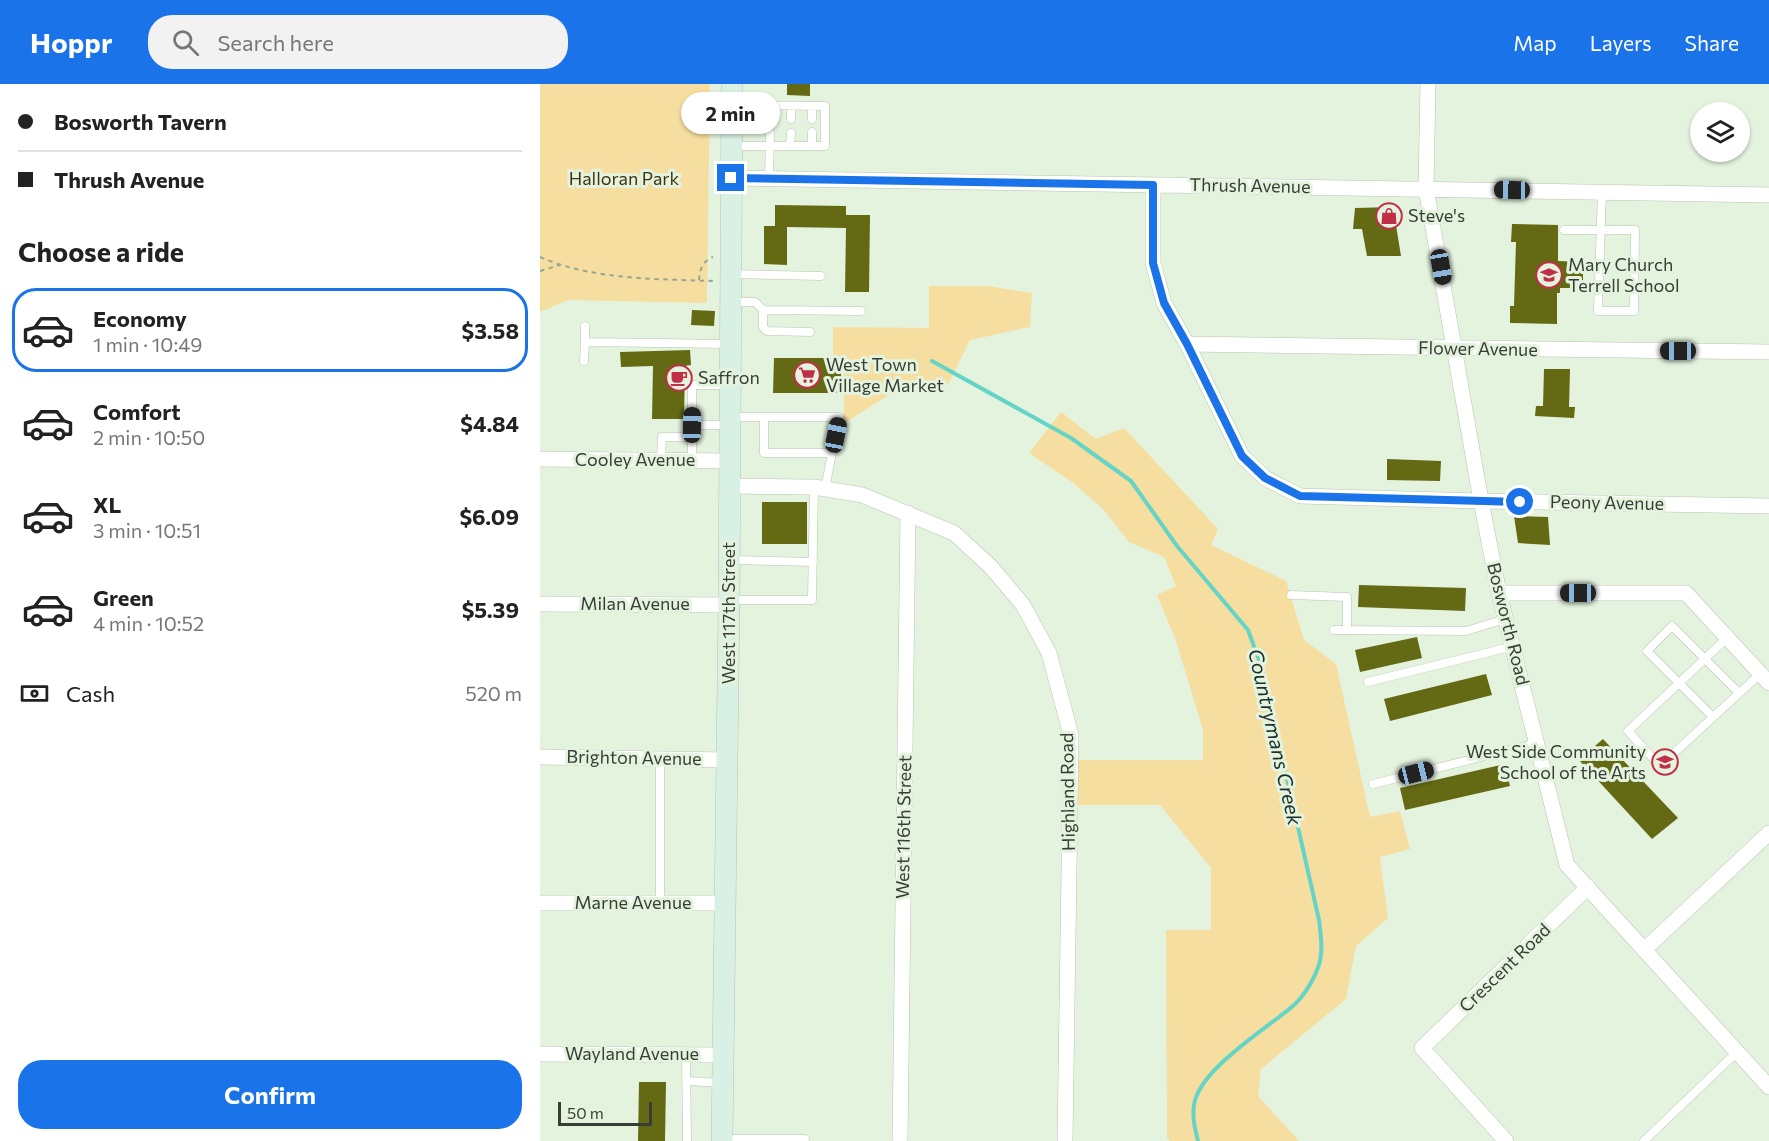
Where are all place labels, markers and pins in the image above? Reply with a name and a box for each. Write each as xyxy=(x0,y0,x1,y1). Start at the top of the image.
shop icon: Steve's xyxy=(1374,201,1404,231)
place label: Steve's xyxy=(1408,204,1465,226)
place label: Mary Church Terrell School xyxy=(1568,253,1680,296)
school or university icon: Mary Church Terrell School xyxy=(1534,260,1564,290)
place label: West Town Village Market xyxy=(826,353,944,396)
supermarket icon: West Town Village Market xyxy=(792,360,822,390)
cafe icon: Saffron xyxy=(664,363,694,393)
place label: Saffron xyxy=(698,366,760,388)
place label: West Side Community School of the Arts xyxy=(1466,740,1646,783)
school or university icon: West Side Community School of the Arts xyxy=(1650,747,1680,777)

